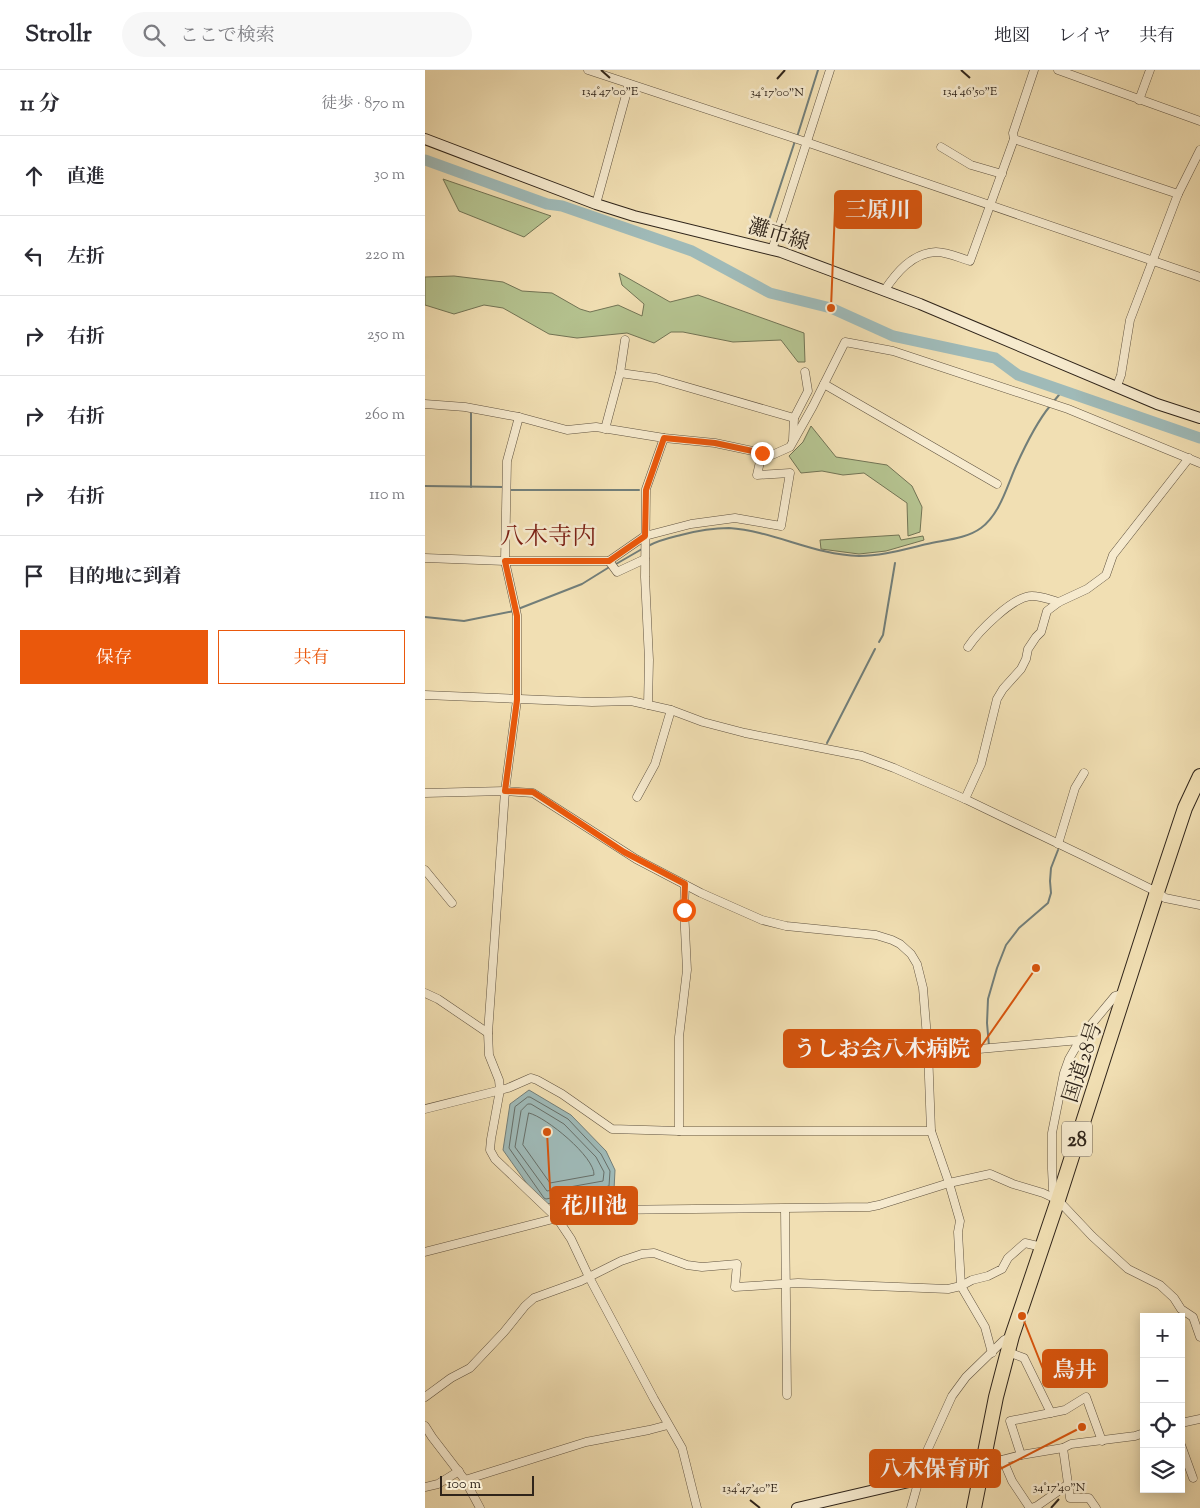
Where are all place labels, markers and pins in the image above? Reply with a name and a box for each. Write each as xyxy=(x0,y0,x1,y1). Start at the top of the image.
callout: 三原川 xyxy=(835,191,921,228)
callout: うしお会八木病院 xyxy=(784,1030,980,1067)
callout: 花川池 xyxy=(551,1187,637,1224)
callout: 鳥井 xyxy=(1043,1350,1107,1387)
callout: 八木保育所 xyxy=(870,1450,1000,1487)

